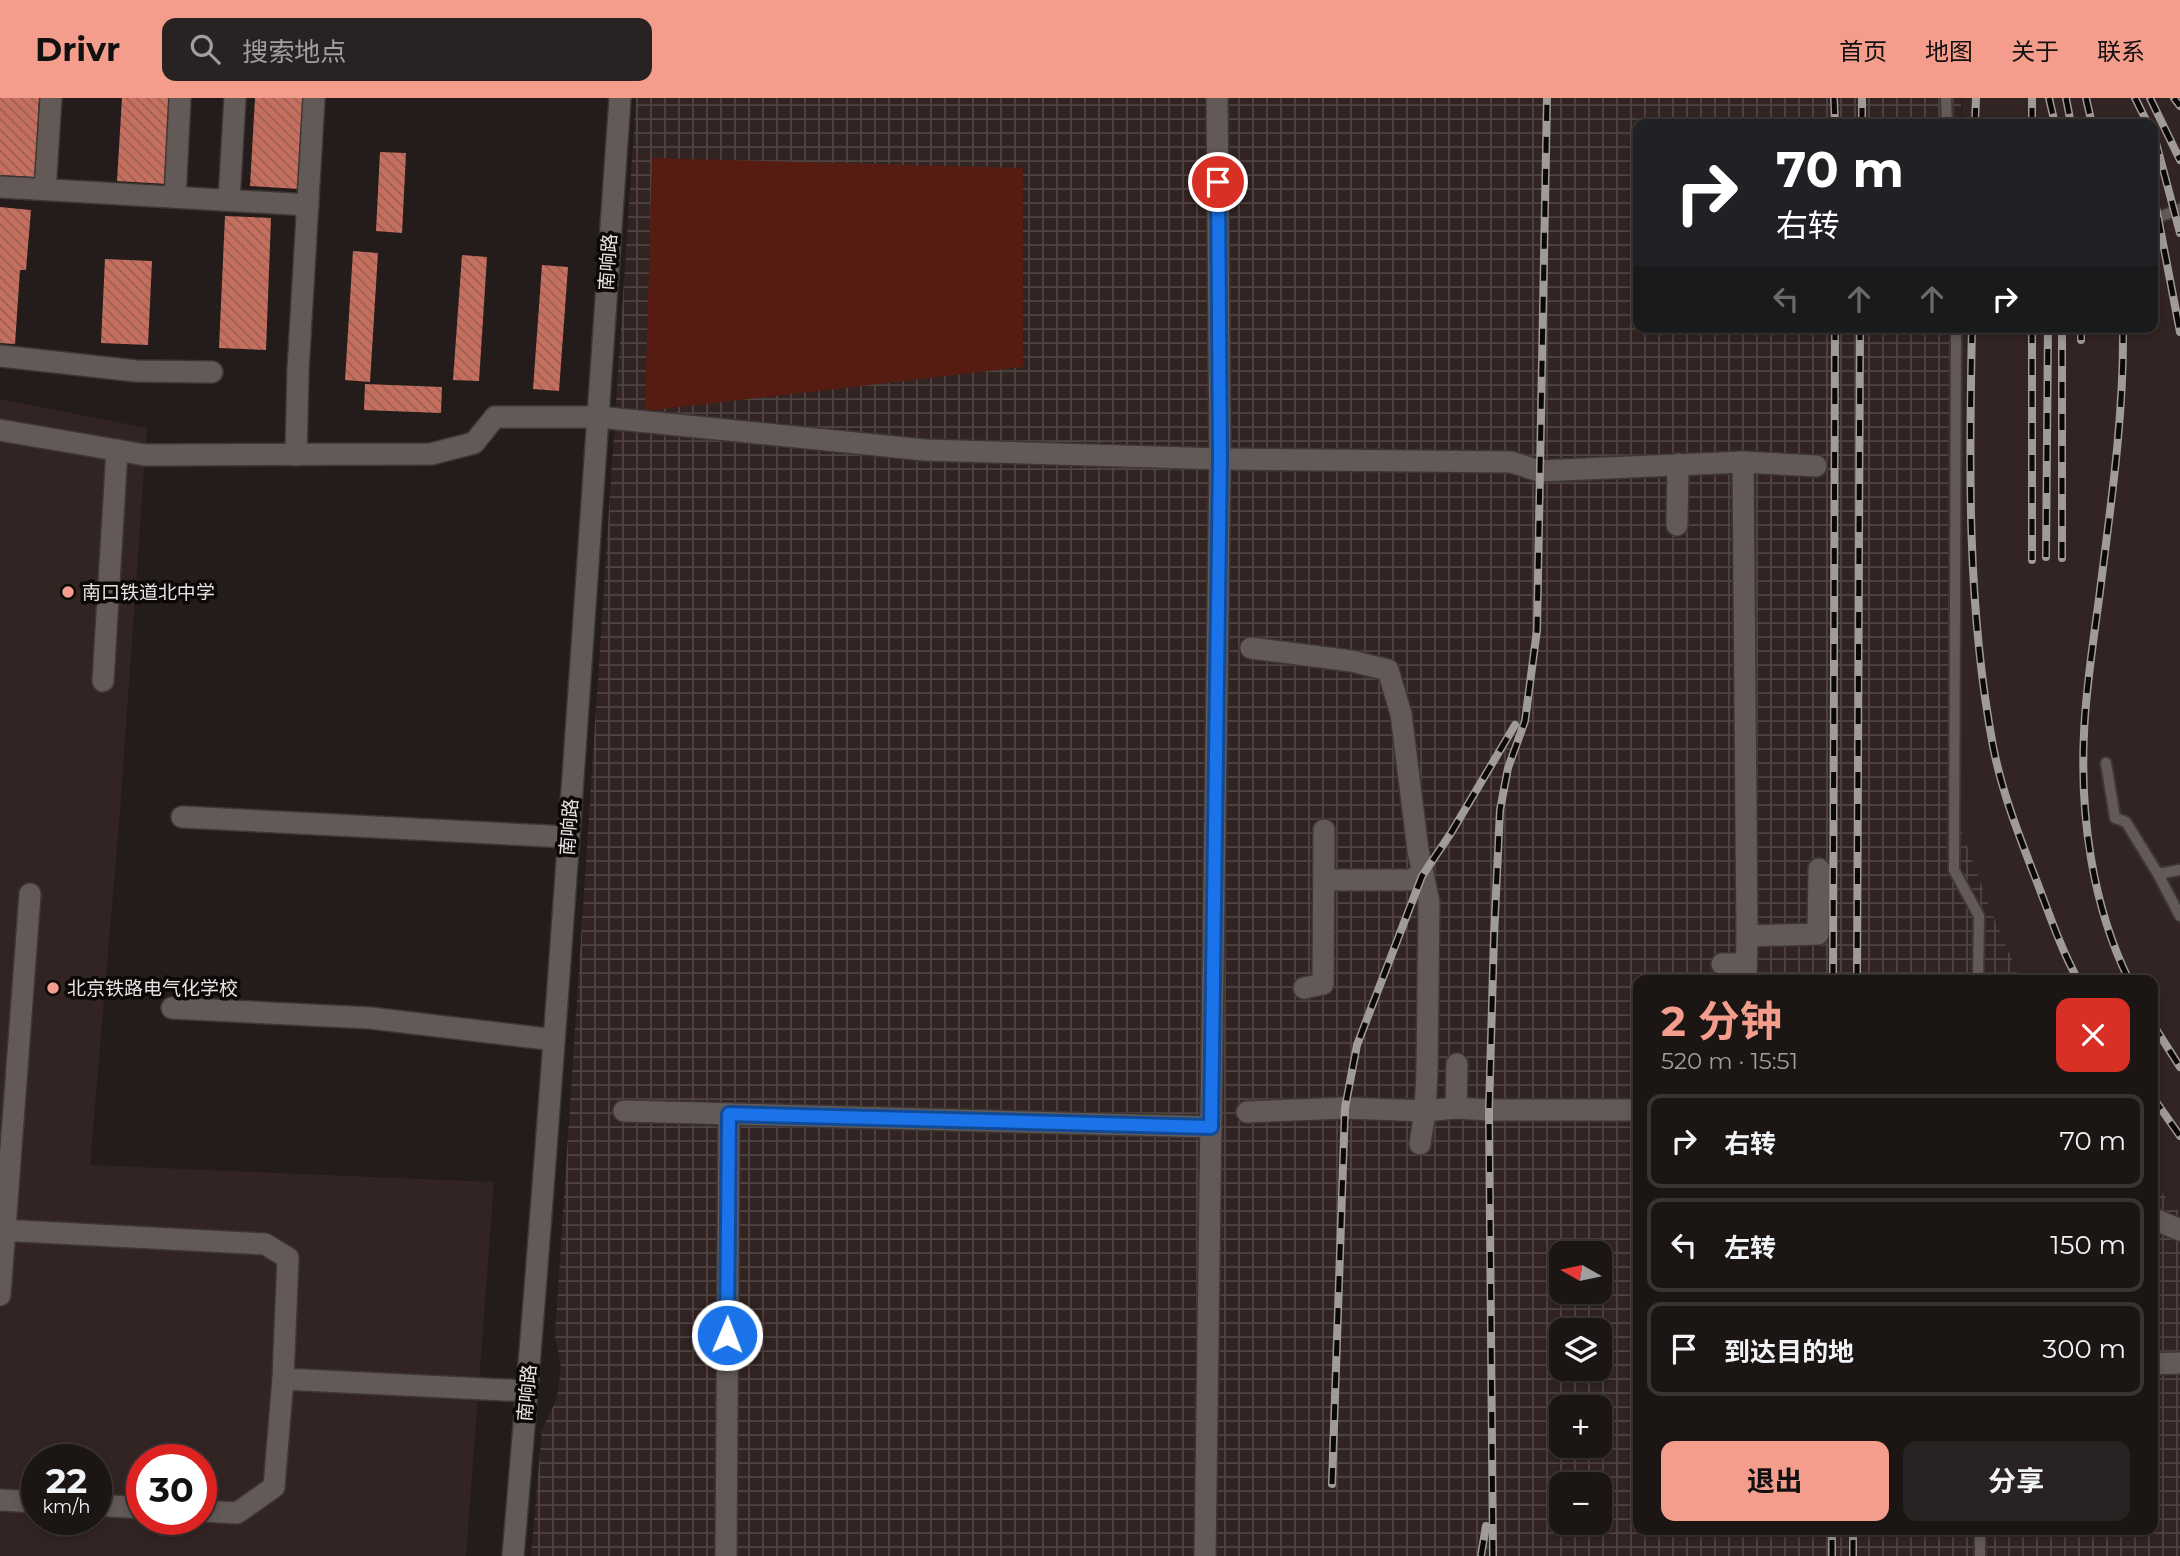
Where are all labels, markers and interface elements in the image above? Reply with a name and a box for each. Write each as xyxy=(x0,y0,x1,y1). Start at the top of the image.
search box xyxy=(162,18,652,81)
text: Drivr xyxy=(35,29,120,69)
icon: search xyxy=(186,30,224,68)
text: 搜索地点 xyxy=(242,36,346,68)
text: 首页 xyxy=(1839,37,1887,66)
text: 地图 xyxy=(1925,37,1973,66)
text: 关于 xyxy=(2011,37,2059,66)
text: 联系 xyxy=(2097,37,2145,66)
text: 70 m xyxy=(1776,140,1904,199)
icon: right xyxy=(1661,147,1752,238)
pin xyxy=(1188,152,1248,212)
icon: arrive xyxy=(1199,163,1237,201)
text: 右转 xyxy=(1776,206,1840,245)
street label: 南响路 xyxy=(595,233,621,291)
icon: left xyxy=(1767,280,1805,318)
icon: ahead xyxy=(1840,280,1878,318)
icon: ahead xyxy=(1913,280,1951,318)
icon: right xyxy=(1986,280,2024,318)
place label: 南口铁道北中学 xyxy=(82,581,215,604)
marker: 南口铁道北中学 xyxy=(60,584,76,600)
street label: 南响路 xyxy=(556,798,582,856)
place label: 北京铁路电气化学校 xyxy=(67,977,238,1000)
marker: 北京铁路电气化学校 xyxy=(45,980,61,996)
text: 2 分钟 xyxy=(1661,995,1782,1047)
button: close xyxy=(2056,998,2130,1072)
text: 520 m · 15:51 xyxy=(1661,1047,1798,1075)
icon: right xyxy=(1665,1122,1703,1160)
text: 70 m xyxy=(2060,1125,2126,1157)
text: 右转 xyxy=(1724,1128,1776,1160)
icon: left xyxy=(1665,1226,1703,1264)
text: 150 m xyxy=(2050,1229,2126,1261)
text: 左转 xyxy=(1724,1232,1776,1264)
north arrow xyxy=(1549,1241,1612,1304)
map controls xyxy=(1549,1241,1612,1535)
position arrow xyxy=(690,1298,764,1372)
button: layers xyxy=(1549,1318,1612,1381)
icon: arrive xyxy=(1665,1330,1703,1368)
text: 300 m xyxy=(2043,1333,2126,1365)
text: 到达目的地 xyxy=(1724,1336,1854,1368)
street label: 南响路 xyxy=(513,1364,541,1422)
button: + xyxy=(1549,1395,1612,1458)
button: 退出 xyxy=(1661,1441,1889,1521)
button: 分享 xyxy=(1903,1441,2130,1521)
speed limit sign: 30 xyxy=(126,1444,217,1535)
text: 22 xyxy=(46,1459,87,1502)
button: − xyxy=(1549,1472,1612,1535)
text: km/h xyxy=(42,1496,91,1518)

